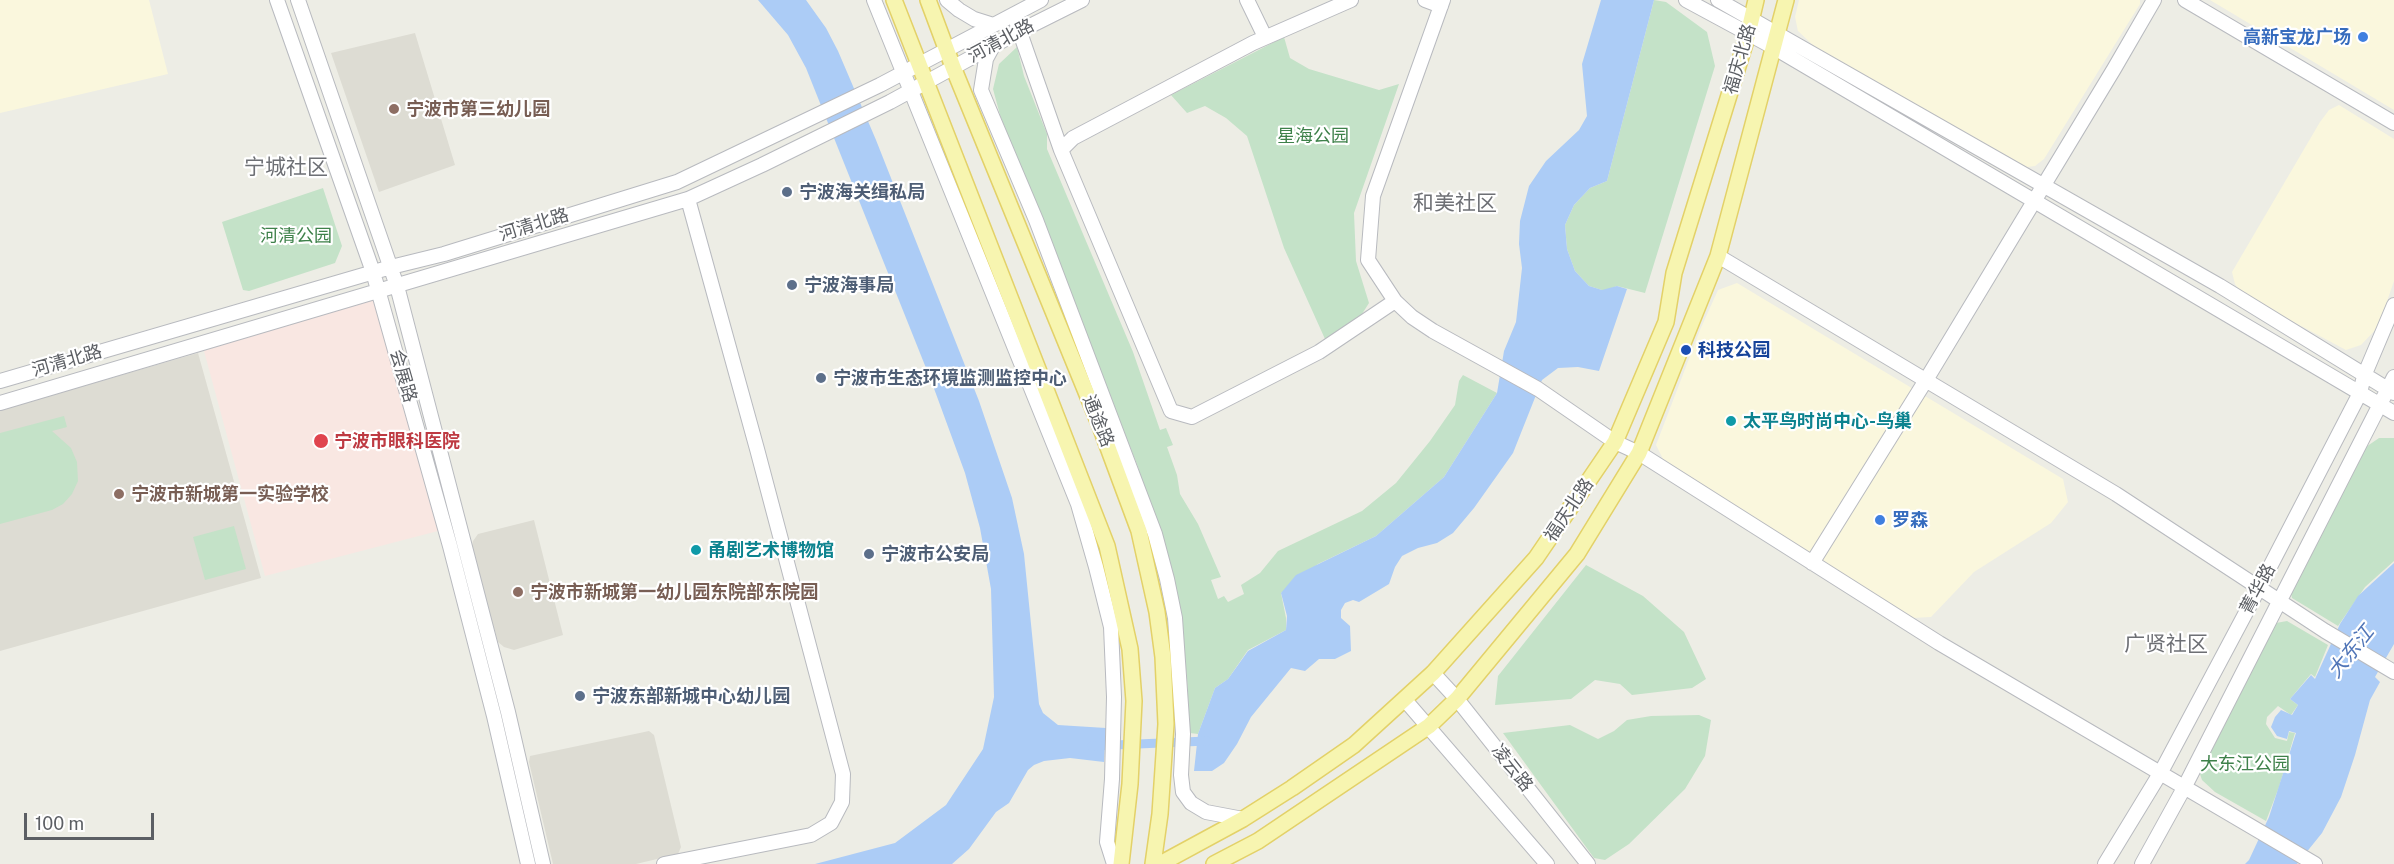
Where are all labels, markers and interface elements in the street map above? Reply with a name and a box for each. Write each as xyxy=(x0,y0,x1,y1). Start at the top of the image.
street label: 河清北路 xyxy=(964,15,1038,67)
street label: 福庆北路 xyxy=(1720,21,1760,97)
place label: 高新宝龙广场 xyxy=(2243,26,2351,48)
marker: 高新宝龙广场 xyxy=(2356,30,2370,44)
place label: 宁波市第三幼儿园 xyxy=(406,98,550,120)
marker: 宁波市第三幼儿园 xyxy=(387,102,401,116)
park label: 星海公园 xyxy=(1277,125,1349,147)
district label: 宁城社区 xyxy=(244,155,328,181)
place label: 宁波海关缉私局 xyxy=(799,181,925,203)
marker: 宁波海关缉私局 xyxy=(780,185,794,199)
district label: 和美社区 xyxy=(1413,191,1497,217)
street label: 河清北路 xyxy=(496,204,572,246)
park label: 河清公园 xyxy=(260,225,332,247)
place label: 宁波海事局 xyxy=(804,274,894,296)
marker: 宁波海事局 xyxy=(785,278,799,292)
place label: 科技公园 xyxy=(1698,339,1770,361)
street label: 河清北路 xyxy=(29,341,105,381)
marker: 科技公园 xyxy=(1679,343,1693,357)
street label: 会展路 xyxy=(385,347,421,405)
place label: 宁波市生态环境监测监控中心 xyxy=(833,367,1067,389)
marker: 宁波市生态环境监测监控中心 xyxy=(814,371,828,385)
street label: 通途路 xyxy=(1078,392,1118,450)
place label: 太平鸟时尚中心-鸟巢 xyxy=(1743,410,1912,432)
marker: 太平鸟时尚中心-鸟巢 xyxy=(1724,414,1738,428)
place label: 宁波市眼科医院 xyxy=(334,430,460,452)
marker: 宁波市眼科医院 xyxy=(312,432,330,450)
street label: 福庆北路 xyxy=(1540,474,1598,546)
place label: 宁波市新城第一实验学校 xyxy=(131,483,329,505)
marker: 宁波市新城第一实验学校 xyxy=(112,487,126,501)
place label: 罗森 xyxy=(1892,509,1928,531)
marker: 罗森 xyxy=(1873,513,1887,527)
place label: 甬剧艺术博物馆 xyxy=(708,539,834,561)
marker: 甬剧艺术博物馆 xyxy=(689,543,703,557)
place label: 宁波市公安局 xyxy=(881,543,989,565)
marker: 宁波市公安局 xyxy=(862,547,876,561)
street label: 菁华路 xyxy=(2236,560,2280,618)
place label: 宁波市新城第一幼儿园东院部东院园 xyxy=(530,581,818,603)
marker: 宁波市新城第一幼儿园东院部东院园 xyxy=(511,585,525,599)
water label: 大东江 xyxy=(2323,621,2379,683)
district label: 广贤社区 xyxy=(2124,632,2208,658)
place label: 宁波东部新城中心幼儿园 xyxy=(592,685,790,707)
marker: 宁波东部新城中心幼儿园 xyxy=(573,689,587,703)
street label: 凌云路 xyxy=(1487,740,1537,796)
park label: 大东江公园 xyxy=(2200,753,2290,775)
scale bar xyxy=(27,801,158,839)
text: 100 m xyxy=(35,813,84,834)

